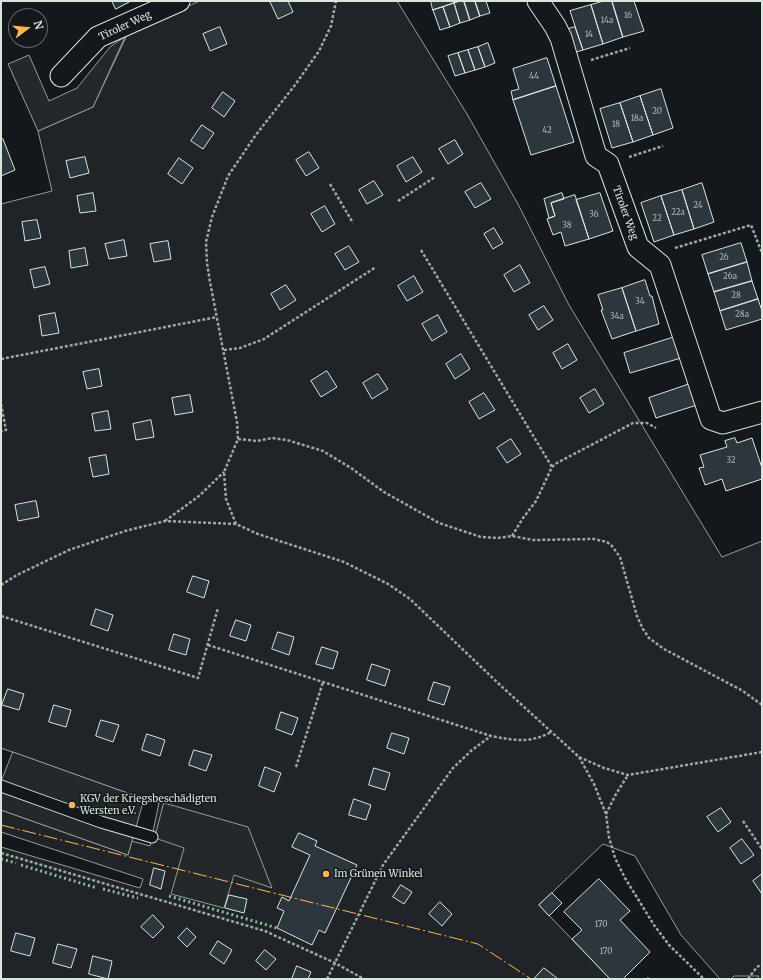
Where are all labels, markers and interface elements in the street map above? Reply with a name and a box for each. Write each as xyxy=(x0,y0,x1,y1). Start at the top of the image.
north arrow xyxy=(8,8,48,48)
street label: Tiroler Weg xyxy=(97,9,153,43)
house number: 16 xyxy=(624,11,632,21)
house number: 14a xyxy=(601,16,613,26)
text: N xyxy=(31,19,47,31)
house number: 14 xyxy=(585,30,593,40)
house number: 44 xyxy=(529,72,539,82)
house number: 20 xyxy=(652,107,662,117)
house number: 18a xyxy=(631,114,643,124)
house number: 18 xyxy=(612,120,620,130)
house number: 42 xyxy=(542,126,552,136)
street label: Tiroler Weg xyxy=(610,185,640,241)
house number: 24 xyxy=(693,201,703,211)
house number: 22a xyxy=(671,208,685,218)
house number: 36 xyxy=(589,210,599,220)
house number: 22 xyxy=(652,214,662,224)
house number: 38 xyxy=(562,221,572,231)
house number: 26 xyxy=(719,253,729,263)
house number: 26a xyxy=(723,272,737,282)
house number: 28 xyxy=(731,291,741,301)
house number: 34 xyxy=(635,297,645,307)
house number: 28a xyxy=(735,310,749,320)
house number: 34a xyxy=(610,312,624,322)
house number: 32 xyxy=(726,456,736,466)
place label: KGV der Kriegsbeschädigten Wersten e.V. xyxy=(80,793,217,816)
marker: KGV der Kriegsbeschädigten Wersten e.V. xyxy=(67,800,77,810)
place label: Im Grünen Winkel xyxy=(334,868,423,880)
marker: Im Grünen Winkel xyxy=(321,869,331,879)
house number: 170 xyxy=(595,920,607,930)
house number: 170 xyxy=(600,947,612,957)

